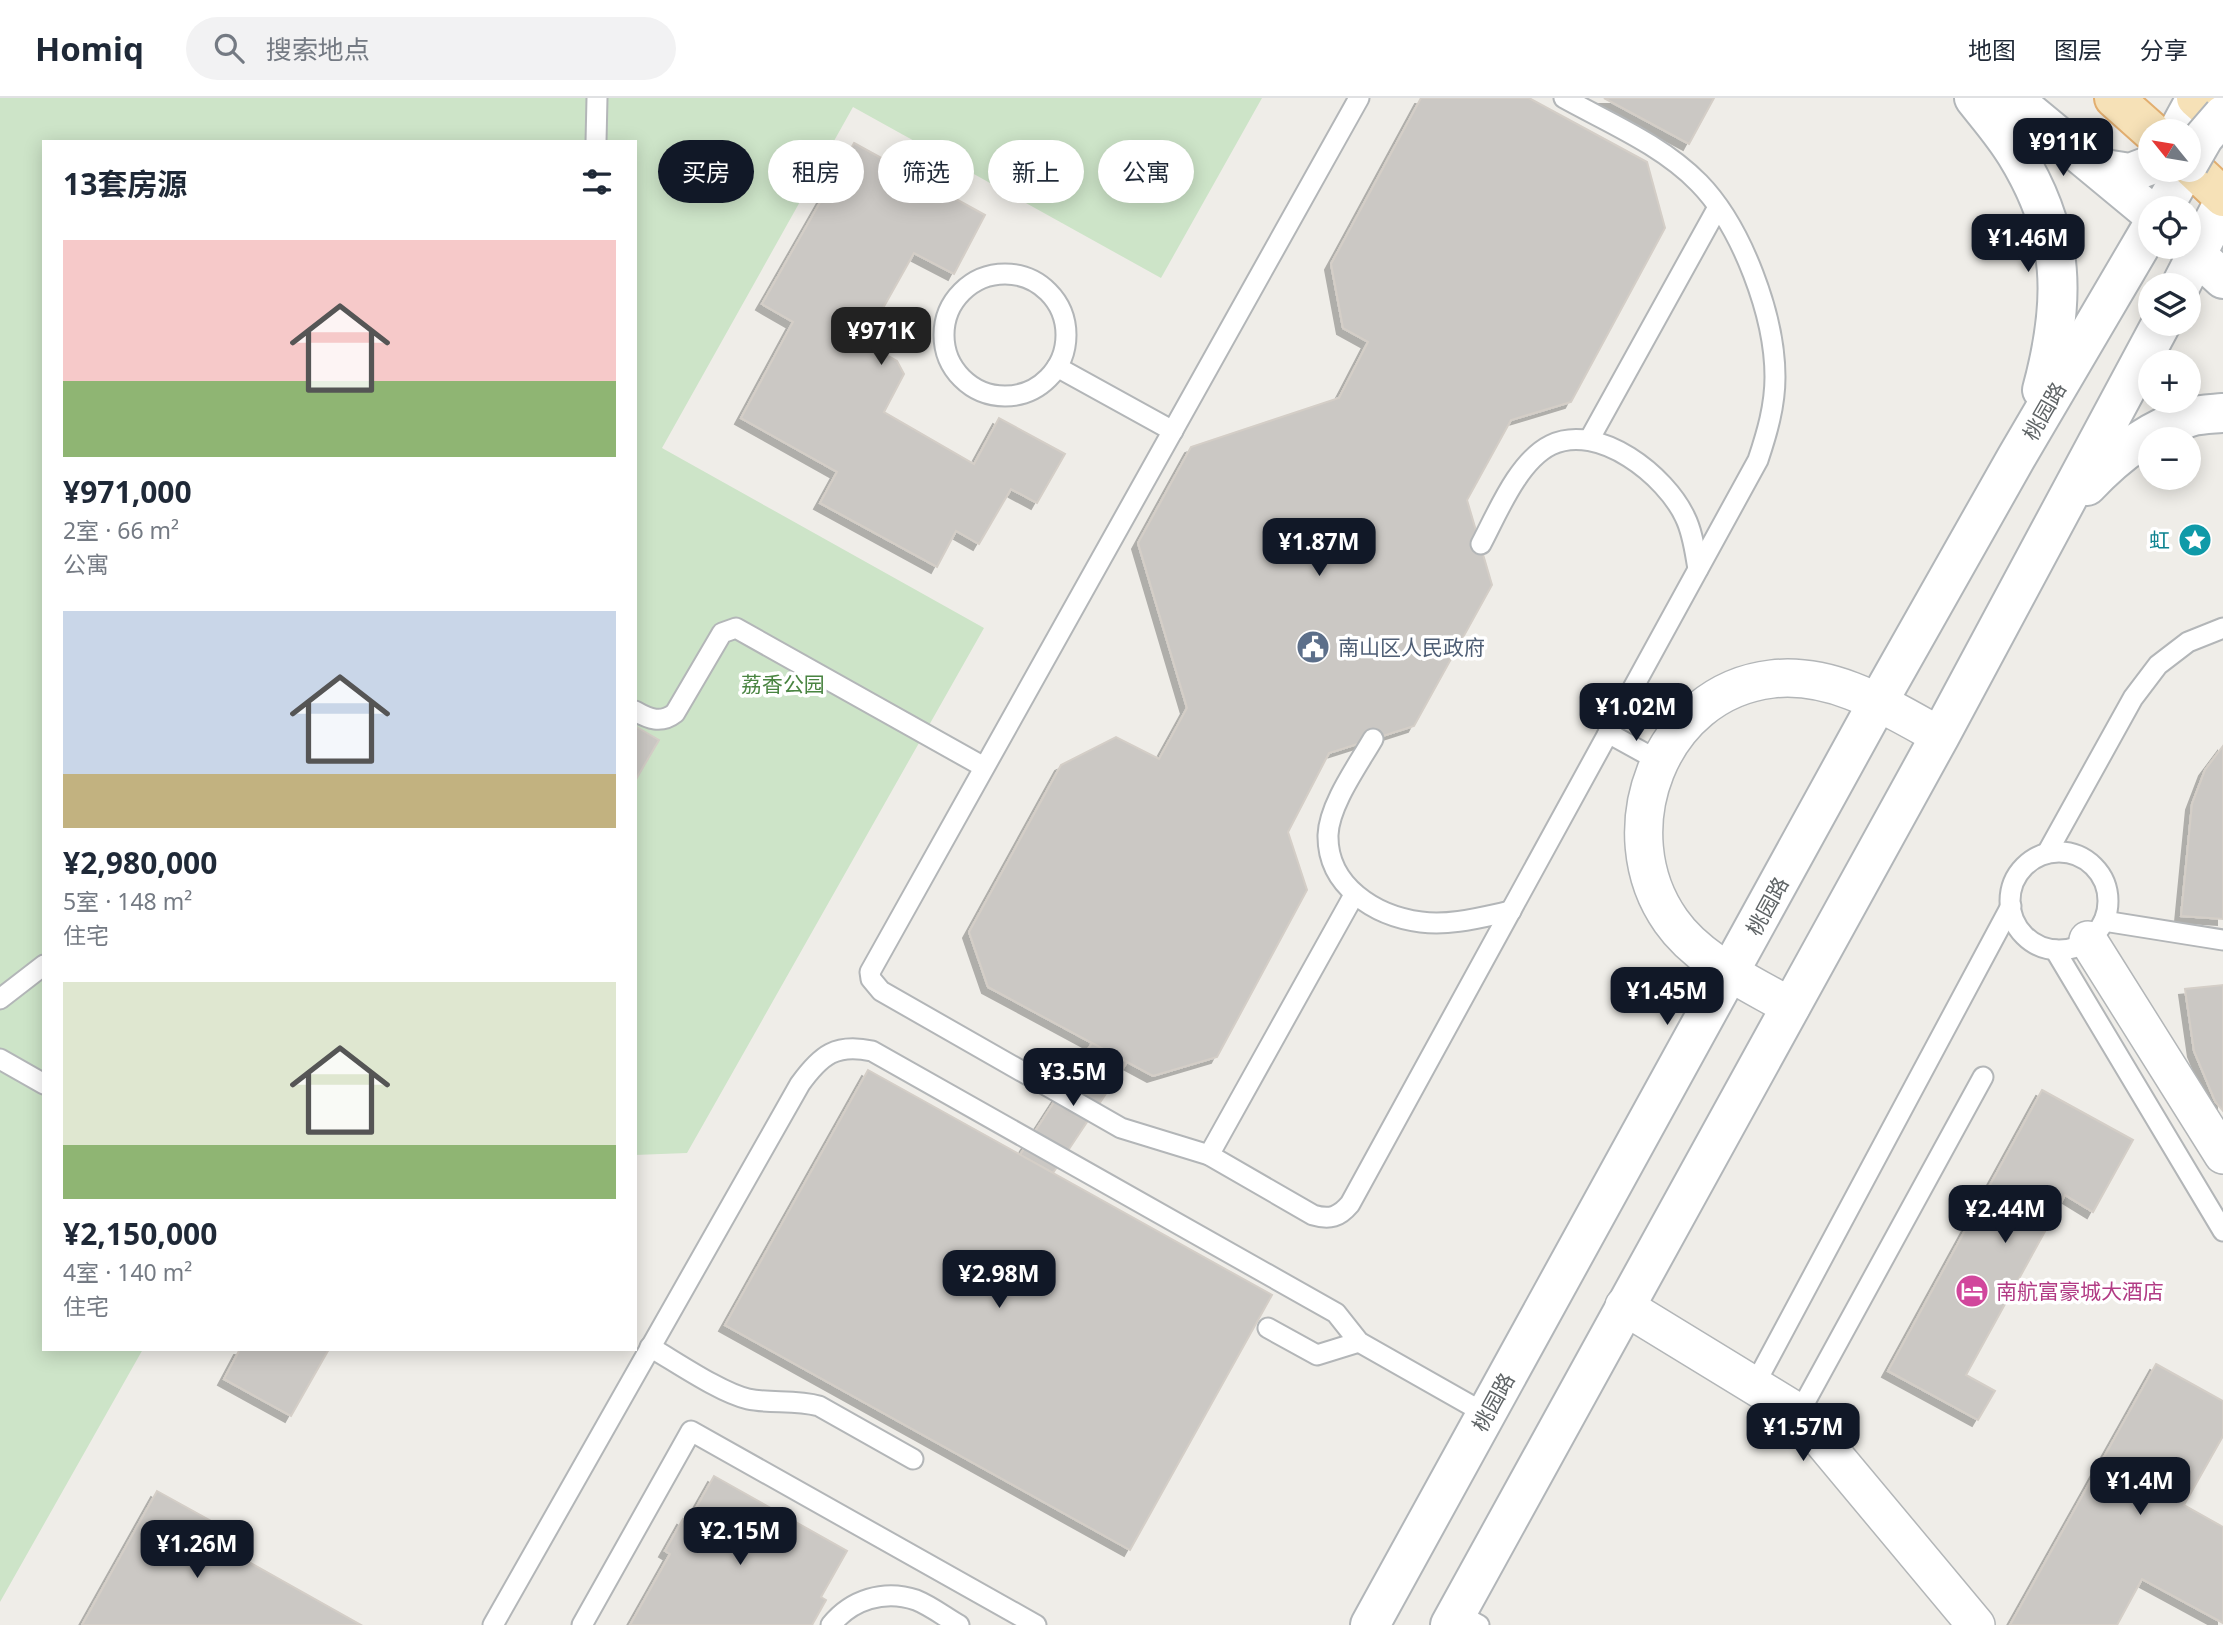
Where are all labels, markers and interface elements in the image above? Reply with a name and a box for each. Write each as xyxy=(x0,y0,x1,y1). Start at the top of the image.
search box xyxy=(186,17,676,80)
text: Homiq xyxy=(35,26,144,71)
icon: search xyxy=(210,29,248,67)
text: 搜索地点 xyxy=(266,31,370,67)
text: 地图 xyxy=(1968,33,2016,66)
text: 图层 xyxy=(2054,33,2102,66)
text: 分享 xyxy=(2140,33,2188,66)
pin: ¥911K xyxy=(2014,118,2112,178)
north arrow xyxy=(2138,119,2202,182)
map controls xyxy=(2138,119,2201,490)
text: ¥911K xyxy=(2029,125,2097,157)
chip: 买房 xyxy=(658,140,754,203)
chip: 租房 xyxy=(768,140,864,203)
chip: 筛选 xyxy=(878,140,974,203)
chip: 新上 xyxy=(988,140,1084,203)
chip: 公寓 xyxy=(1098,140,1194,203)
text: 13套房源 xyxy=(63,163,187,204)
icon: filters xyxy=(578,163,616,201)
button: locate xyxy=(2138,196,2201,259)
pin: ¥1.46M xyxy=(1971,214,2085,274)
text: ¥1.46M xyxy=(1988,221,2068,253)
button: layers xyxy=(2138,273,2201,336)
icon: home xyxy=(277,285,403,411)
pin: ¥971K xyxy=(832,308,930,367)
text: ¥971K xyxy=(847,314,915,346)
button: + xyxy=(2138,350,2201,413)
street label: 桃园路 xyxy=(2016,377,2072,445)
button: − xyxy=(2138,427,2201,490)
text: ¥971,000 xyxy=(63,471,192,512)
text: 2室 · 66 m² xyxy=(63,514,179,546)
pin: ¥1.87M xyxy=(1262,518,1376,578)
place icon: 虹 xyxy=(2176,521,2214,559)
text: ¥1.87M xyxy=(1279,525,1359,557)
place label: 虹 xyxy=(2149,526,2170,554)
text: 公寓 xyxy=(63,548,109,580)
public building icon: 南山区人民政府 xyxy=(1294,628,1332,666)
place label: 南山区人民政府 xyxy=(1338,633,1485,661)
icon: home xyxy=(277,656,403,782)
park label: 荔香公园 xyxy=(741,670,825,698)
pin: ¥1.02M xyxy=(1579,684,1693,743)
text: ¥1.02M xyxy=(1596,690,1676,722)
text: ¥2,980,000 xyxy=(63,842,217,883)
street label: 桃园路 xyxy=(1739,872,1795,940)
text: 5室 · 148 m² xyxy=(63,885,192,917)
text: 住宅 xyxy=(63,919,109,951)
pin: ¥1.45M xyxy=(1610,968,1724,1027)
text: ¥1.45M xyxy=(1627,974,1707,1006)
icon: home xyxy=(277,1027,403,1153)
pin: ¥3.5M xyxy=(1024,1048,1122,1108)
text: ¥3.5M xyxy=(1039,1055,1107,1087)
pin: ¥2.44M xyxy=(1948,1186,2062,1245)
text: ¥2.44M xyxy=(1965,1192,2045,1224)
text: ¥2,150,000 xyxy=(63,1213,217,1254)
pin: ¥2.98M xyxy=(942,1250,1056,1310)
text: 4室 · 140 m² xyxy=(63,1256,192,1288)
text: ¥2.98M xyxy=(959,1257,1039,1289)
hotel icon: 南航富豪城大酒店 xyxy=(1953,1272,1991,1310)
place label: 南航富豪城大酒店 xyxy=(1996,1277,2164,1305)
text: 住宅 xyxy=(63,1290,109,1322)
street label: 桃园路 xyxy=(1465,1368,1521,1436)
pin: ¥1.57M xyxy=(1746,1404,1860,1463)
text: ¥1.57M xyxy=(1763,1410,1843,1442)
pin: ¥1.4M xyxy=(2091,1458,2189,1517)
text: ¥1.4M xyxy=(2106,1464,2174,1496)
pin: ¥2.15M xyxy=(683,1508,797,1567)
text: ¥2.15M xyxy=(700,1514,780,1546)
pin: ¥1.26M xyxy=(140,1520,254,1580)
text: ¥1.26M xyxy=(157,1527,237,1559)

